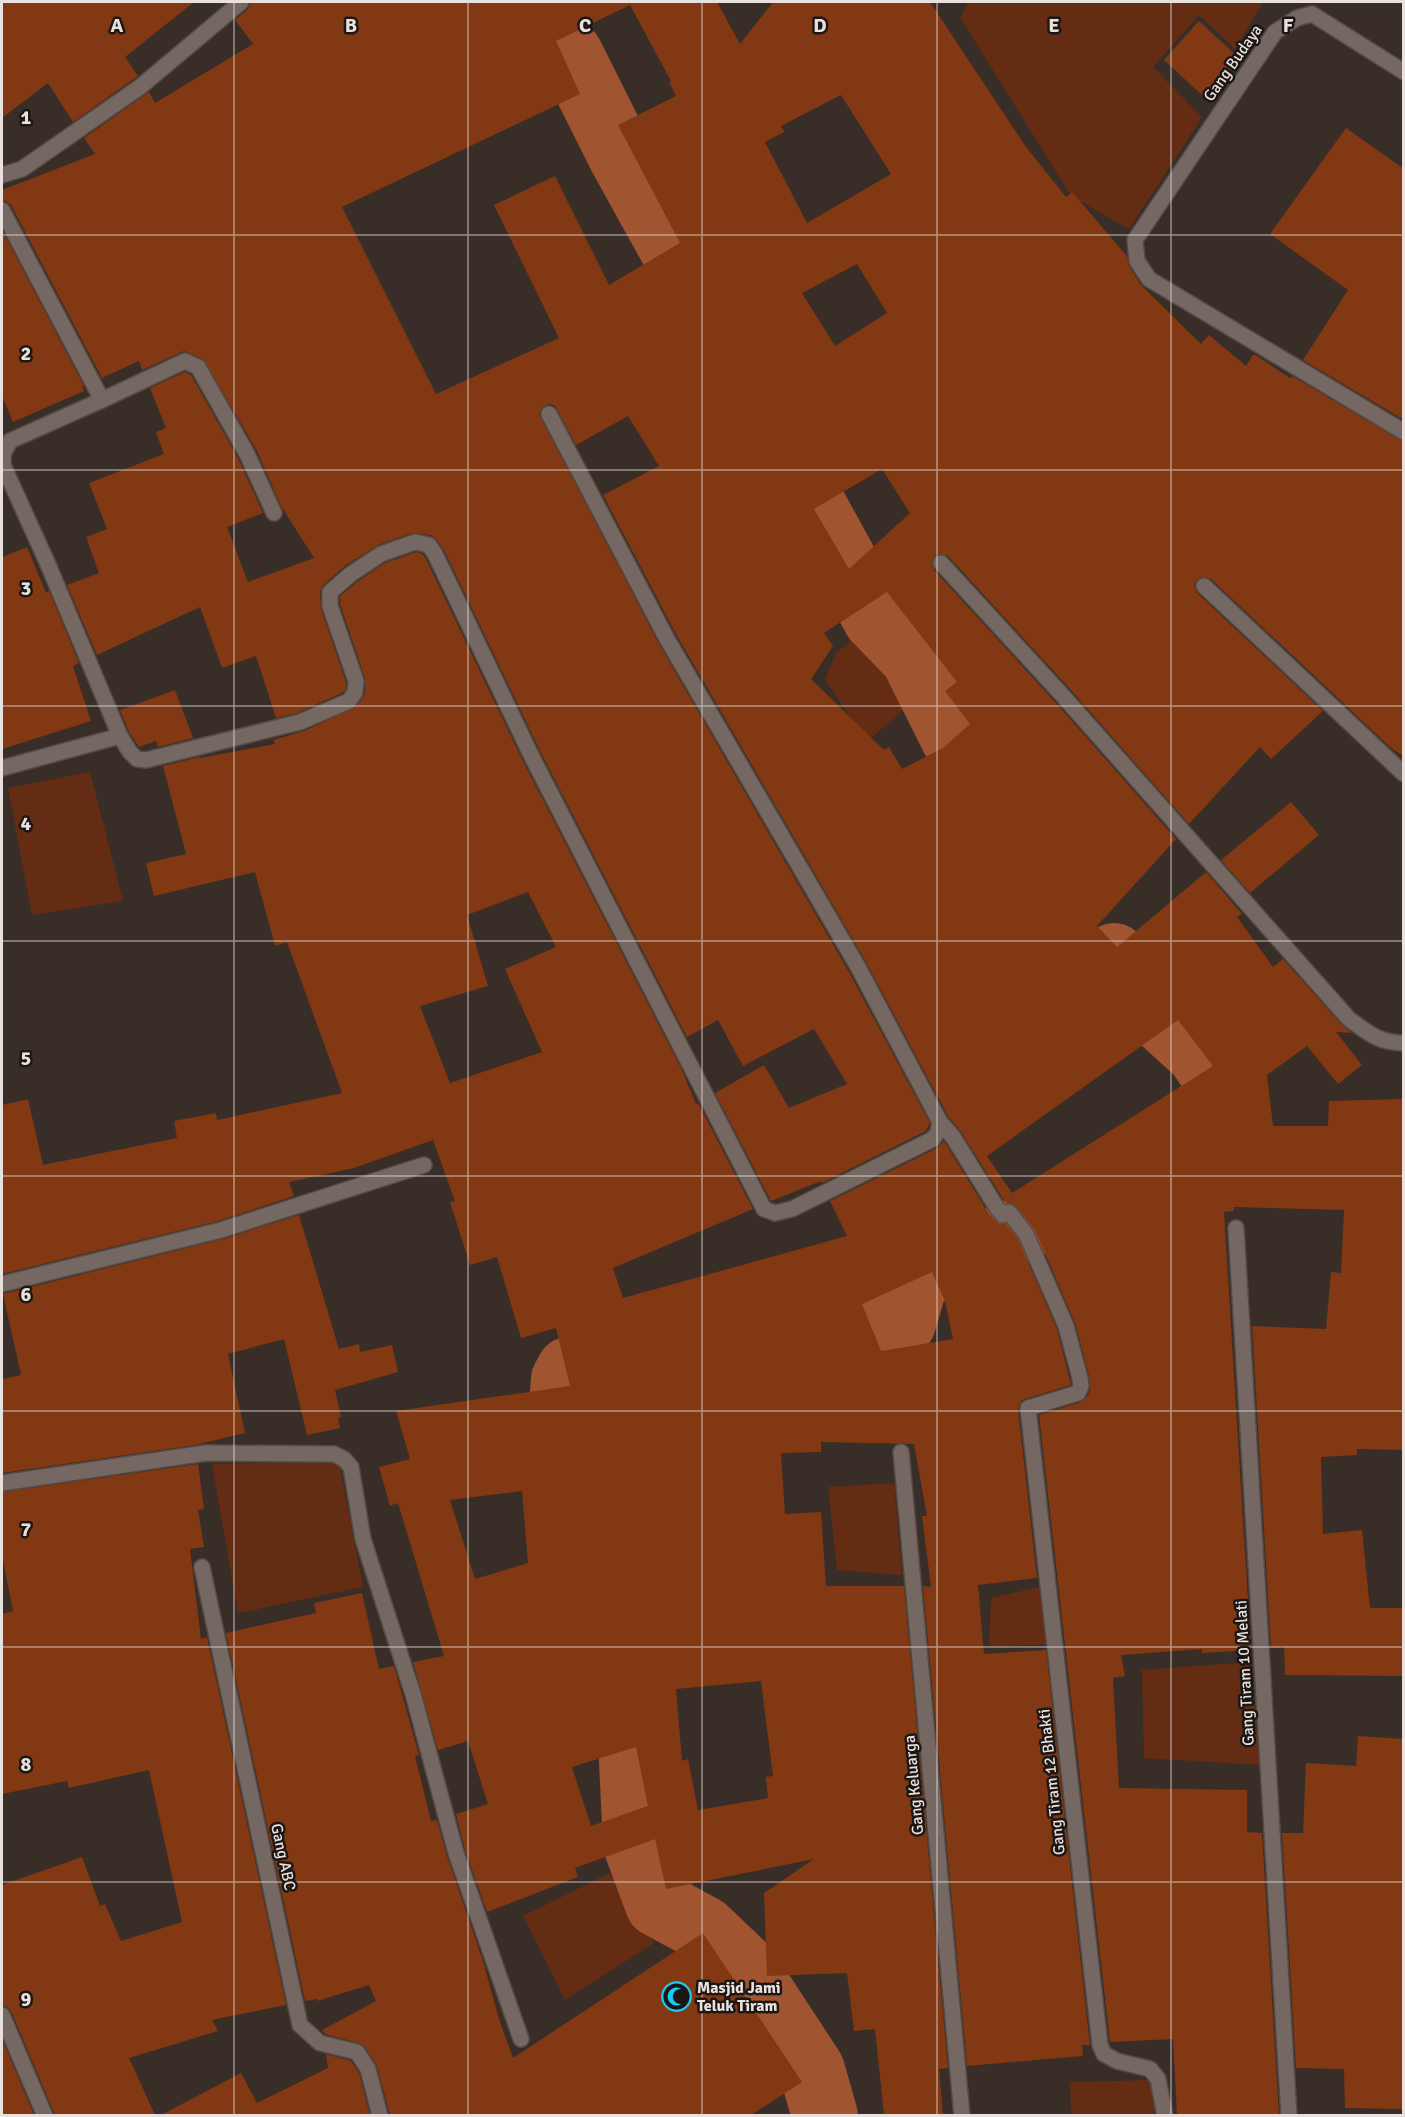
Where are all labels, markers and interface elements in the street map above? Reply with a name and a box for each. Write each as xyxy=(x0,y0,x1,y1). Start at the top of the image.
text: A xyxy=(111,13,124,38)
text: B xyxy=(345,13,357,38)
text: C xyxy=(579,13,591,38)
text: D xyxy=(813,13,827,38)
text: E xyxy=(1048,13,1060,38)
text: F xyxy=(1283,13,1294,38)
street label: Gang Budaya xyxy=(1199,21,1267,105)
text: 1 xyxy=(21,105,32,130)
text: 2 xyxy=(21,341,31,366)
text: 3 xyxy=(21,576,31,601)
text: 4 xyxy=(21,811,32,836)
text: 5 xyxy=(21,1046,31,1071)
text: 6 xyxy=(21,1282,32,1307)
text: 7 xyxy=(21,1517,32,1542)
street label: Gang Tiram 10 Melati xyxy=(1231,1600,1259,1746)
street label: Gang Tiram 12 Bhakti xyxy=(1034,1708,1070,1856)
street label: Gang Keluarga xyxy=(900,1734,928,1836)
text: 8 xyxy=(21,1752,32,1777)
street label: Gang ABC xyxy=(266,1822,300,1893)
place label: Masjid Jami Teluk Tiram xyxy=(697,1978,781,2016)
mosque icon: Masjid Jami Teluk Tiram xyxy=(660,1981,692,2013)
text: 9 xyxy=(21,1987,32,2012)

